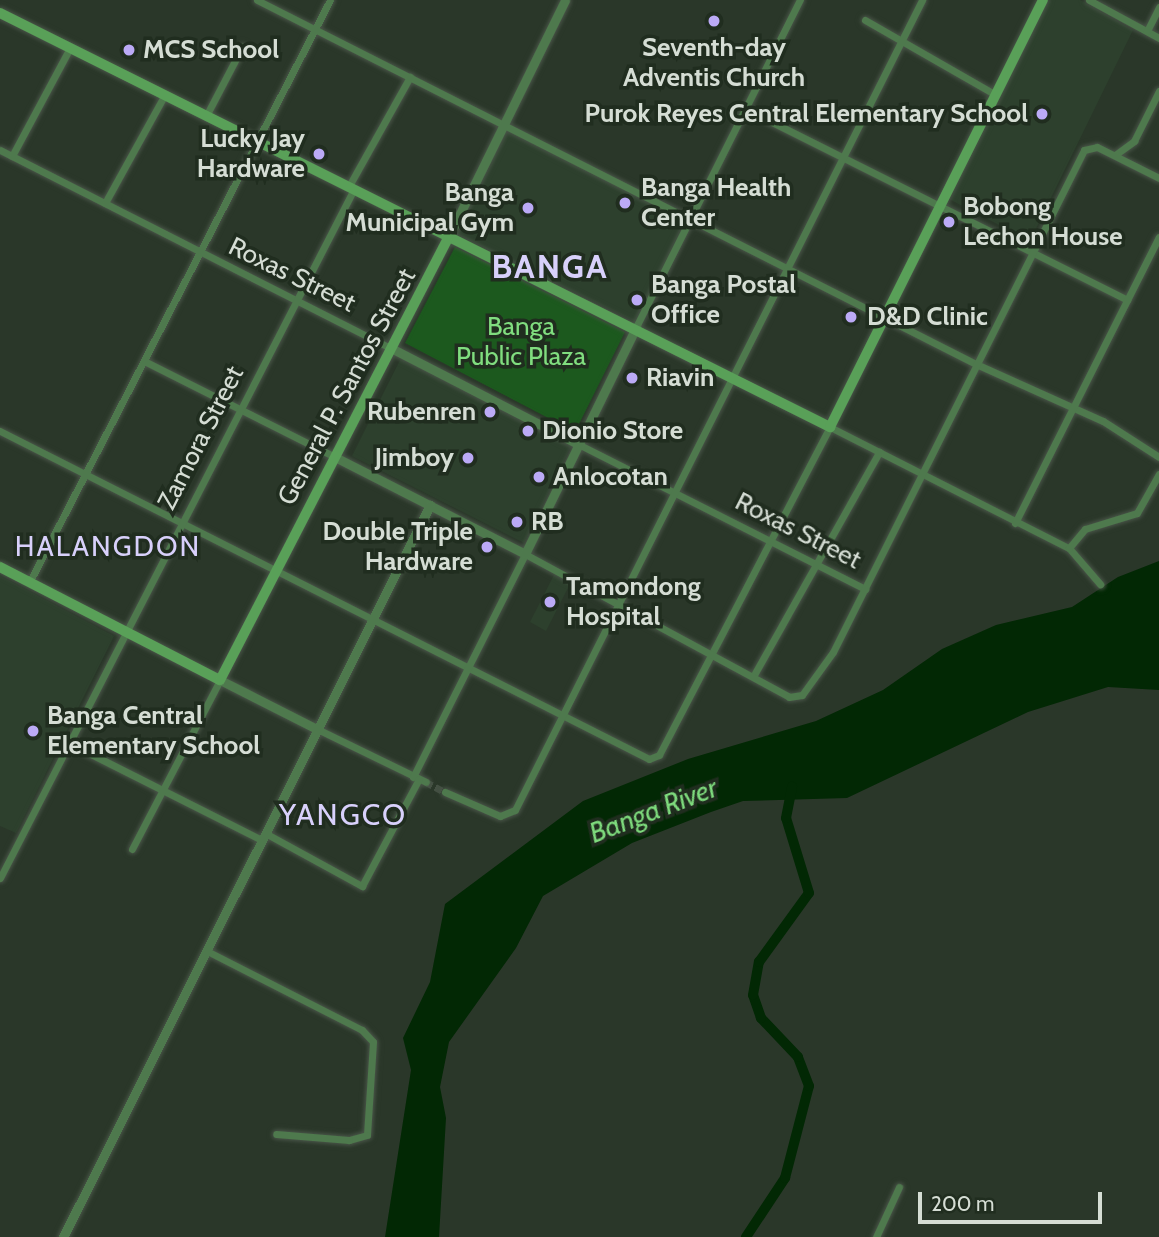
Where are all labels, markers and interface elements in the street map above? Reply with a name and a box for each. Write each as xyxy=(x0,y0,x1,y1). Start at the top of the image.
marker: Seventh-day Adventis Church xyxy=(706,13,722,29)
place label: Seventh-day Adventis Church xyxy=(623,32,805,94)
place label: MCS School xyxy=(143,34,279,66)
marker: MCS School xyxy=(121,42,137,58)
place label: Purok Reyes Central Elementary School xyxy=(585,98,1028,130)
marker: Purok Reyes Central Elementary School xyxy=(1034,106,1050,122)
place label: Lucky Jay Hardware xyxy=(197,123,305,184)
marker: Lucky Jay Hardware xyxy=(311,146,327,162)
place label: Banga Health Center xyxy=(641,172,791,234)
place label: Banga Municipal Gym xyxy=(346,177,514,238)
place label: Bobong Lechon House xyxy=(963,191,1123,252)
marker: Banga Health Center xyxy=(615,193,635,213)
marker: Banga Municipal Gym xyxy=(520,200,536,216)
marker: Bobong Lechon House xyxy=(941,214,957,230)
street label: Roxas Street xyxy=(224,231,360,319)
district label: BANGA xyxy=(492,247,608,287)
street label: General P. Santos Street xyxy=(271,263,423,511)
place label: Banga Postal Office xyxy=(651,269,796,330)
marker: Banga Postal Office xyxy=(629,292,645,308)
place label: D&D Clinic xyxy=(867,301,988,333)
marker: D&D Clinic xyxy=(841,307,861,327)
park label: Banga Public Plaza xyxy=(456,311,586,372)
street label: Zamora Street xyxy=(152,361,250,515)
place label: Riavin xyxy=(646,362,714,394)
marker: Riavin xyxy=(624,370,640,386)
place label: Rubenren xyxy=(367,396,476,428)
marker: Rubenren xyxy=(482,404,498,420)
place label: Dionio Store xyxy=(542,415,683,447)
marker: Dionio Store xyxy=(520,423,536,439)
place label: Jimboy xyxy=(375,442,454,474)
marker: Jimboy xyxy=(460,450,476,466)
place label: Anlocotan xyxy=(553,461,668,493)
marker: Anlocotan xyxy=(531,469,547,485)
street label: Roxas Street xyxy=(730,486,866,576)
place label: RB xyxy=(531,506,564,538)
marker: RB xyxy=(509,514,525,530)
place label: Double Triple Hardware xyxy=(322,516,473,578)
district label: HALANGDON xyxy=(16,529,200,563)
marker: Double Triple Hardware xyxy=(479,539,495,555)
place label: Tamondong Hospital xyxy=(566,571,701,632)
marker: Tamondong Hospital xyxy=(540,592,560,612)
place label: Banga Central Elementary School xyxy=(47,700,260,762)
marker: Banga Central Elementary School xyxy=(25,723,41,739)
water label: Banga River xyxy=(584,770,722,850)
district label: YANGCO xyxy=(280,797,406,833)
scale bar xyxy=(921,1178,1105,1222)
text: 200 m xyxy=(931,1191,994,1216)

